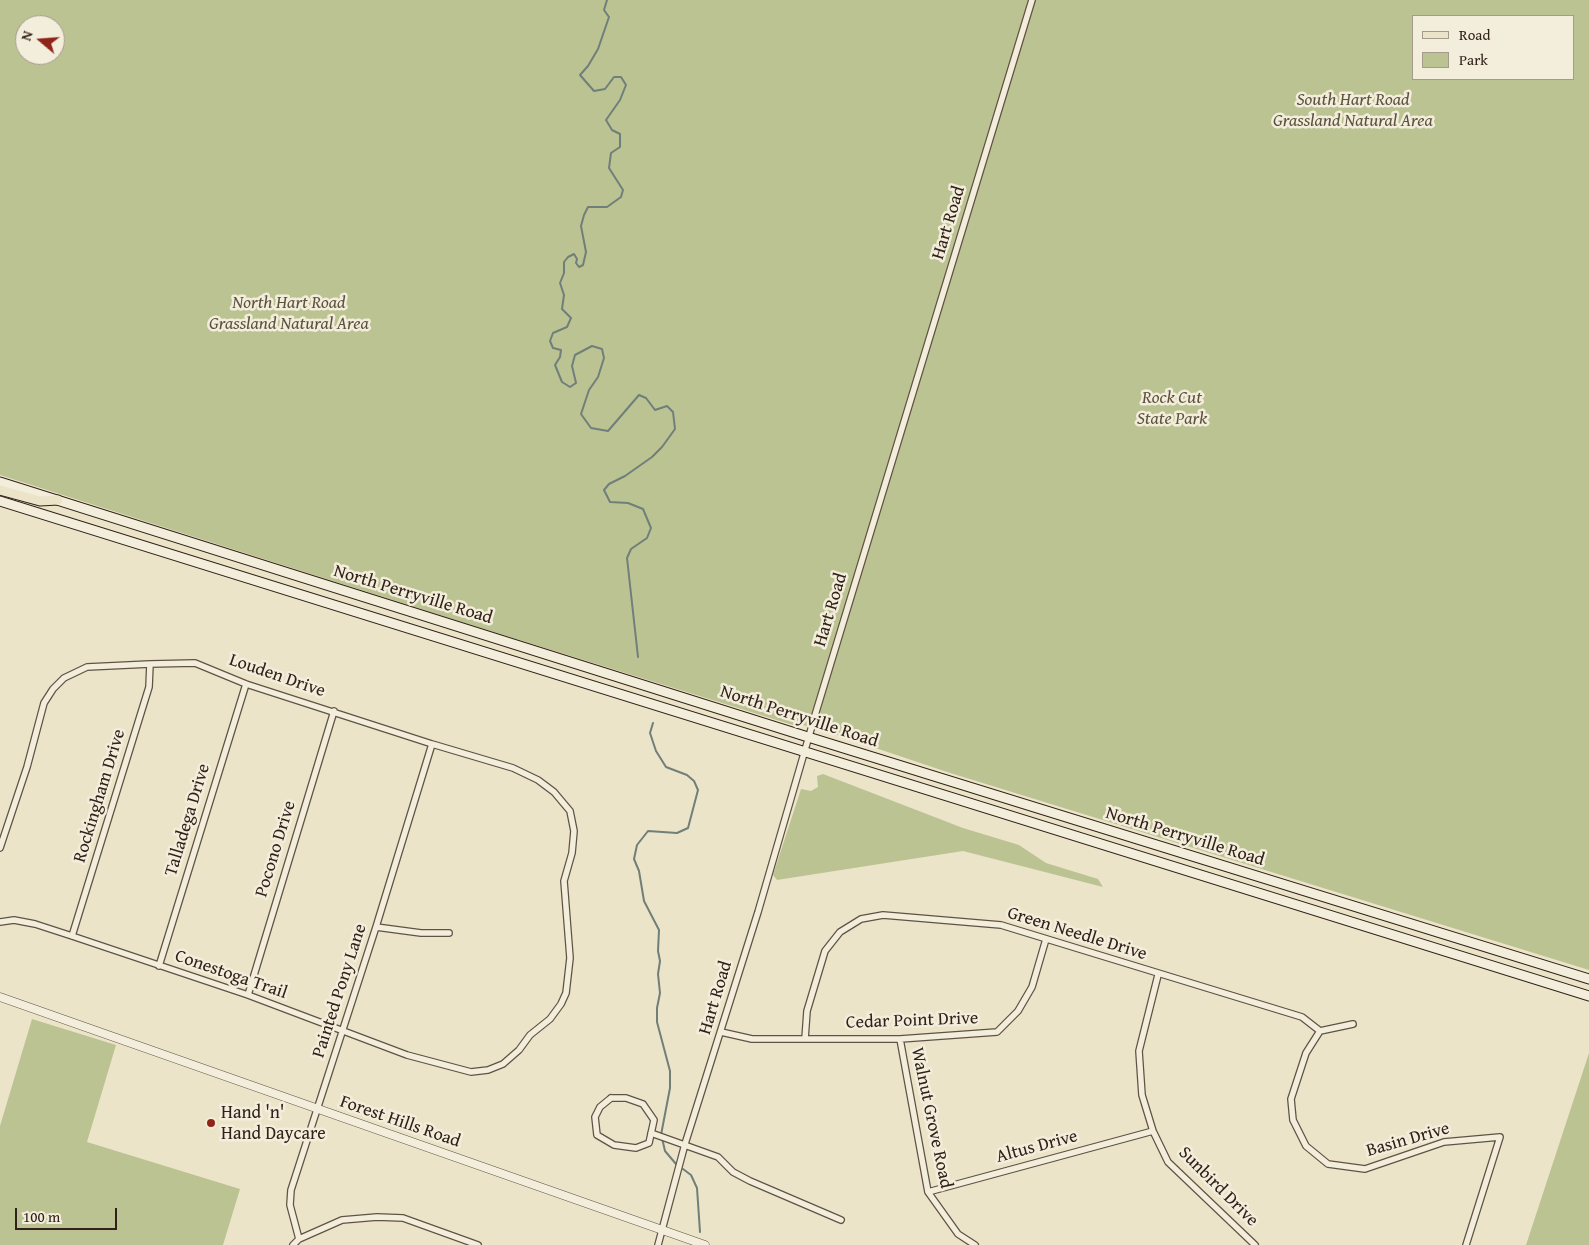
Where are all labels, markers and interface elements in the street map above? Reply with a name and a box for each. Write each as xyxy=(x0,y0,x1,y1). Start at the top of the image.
north arrow xyxy=(15,15,65,65)
legend xyxy=(1412,15,1574,80)
text: Road xyxy=(1459,24,1490,45)
text: N xyxy=(16,28,38,43)
text: Park xyxy=(1459,49,1488,70)
park label: South Hart Road Grassland Natural Area xyxy=(1273,89,1433,132)
street label: Hart Road xyxy=(928,184,970,262)
park label: North Hart Road Grassland Natural Area xyxy=(209,292,369,334)
park label: Rock Cut State Park xyxy=(1137,387,1207,429)
street label: North Perryville Road xyxy=(331,561,495,629)
street label: Hart Road xyxy=(810,571,852,649)
street label: Louden Drive xyxy=(226,649,328,703)
street label: North Perryville Road xyxy=(717,681,881,753)
street label: Rockingham Drive xyxy=(69,727,131,865)
street label: Talladega Drive xyxy=(161,761,215,879)
street label: Pocono Drive xyxy=(251,798,301,900)
street label: North Perryville Road xyxy=(1103,803,1267,871)
street label: Green Needle Drive xyxy=(1005,902,1149,966)
street label: Painted Pony Lane xyxy=(308,921,372,1061)
street label: Conestoga Trail xyxy=(172,946,290,1004)
street label: Hart Road xyxy=(695,959,737,1037)
street label: Cedar Point Drive xyxy=(845,1008,979,1034)
street label: Walnut Grove Road xyxy=(906,1046,956,1190)
street label: Forest Hills Road xyxy=(337,1091,463,1153)
place label: Hand 'n' Hand Daycare xyxy=(221,1102,326,1144)
marker: Hand 'n' Hand Daycare xyxy=(205,1117,217,1129)
street label: Basin Drive xyxy=(1364,1118,1452,1162)
street label: Altus Drive xyxy=(994,1126,1080,1168)
street label: Sunbird Drive xyxy=(1174,1143,1262,1231)
scale bar xyxy=(18,1198,120,1230)
text: 100 m xyxy=(23,1206,60,1227)

